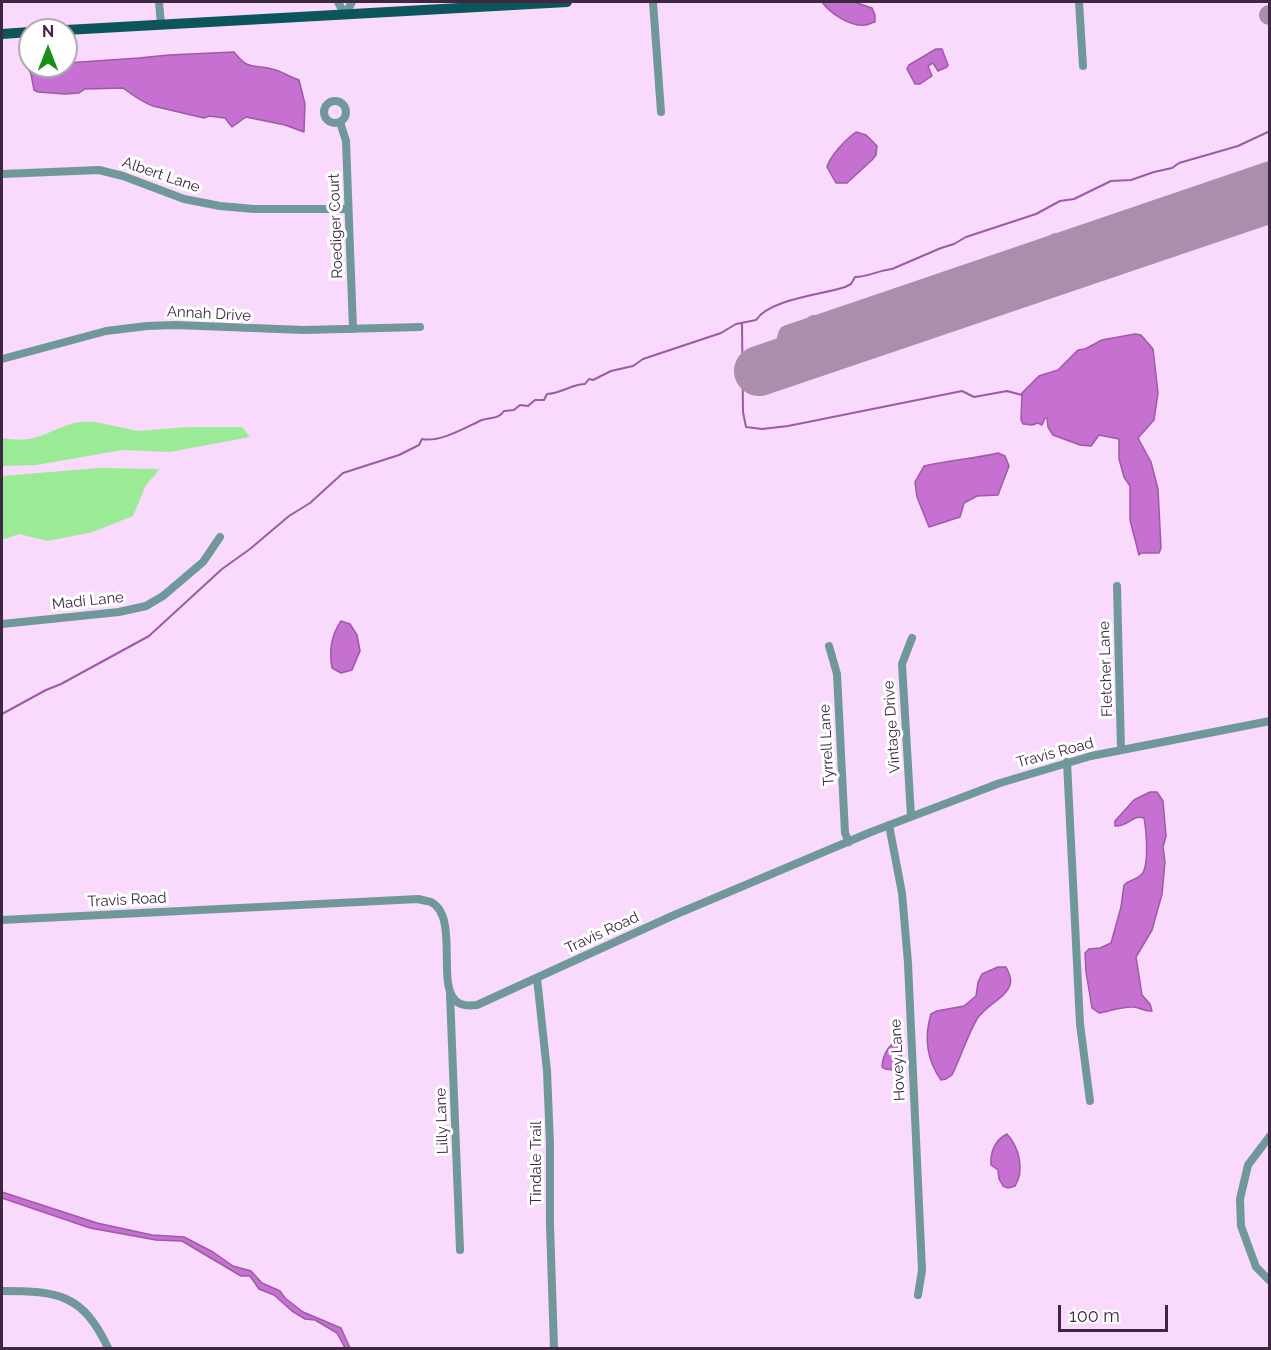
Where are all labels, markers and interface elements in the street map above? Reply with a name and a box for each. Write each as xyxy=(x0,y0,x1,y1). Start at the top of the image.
north arrow xyxy=(18,18,78,78)
text: N xyxy=(42,22,54,41)
street label: Albert Lane xyxy=(120,153,202,197)
street label: Roediger Court xyxy=(325,173,347,279)
street label: Annah Drive xyxy=(167,303,251,325)
street label: Madi Lane xyxy=(51,588,125,614)
street label: Fletcher Lane xyxy=(1095,621,1117,717)
street label: Vintage Drive xyxy=(880,680,904,774)
street label: Tyrrell Lane xyxy=(816,704,838,786)
street label: Travis Road xyxy=(1014,734,1096,772)
street label: Travis Road xyxy=(87,889,167,911)
street label: Travis Road xyxy=(562,908,642,958)
street label: Hovey Lane xyxy=(887,1018,909,1102)
street label: Lilly Lane xyxy=(432,1088,452,1154)
street label: Tindale Trail xyxy=(527,1121,545,1205)
scale bar xyxy=(1061,1293,1170,1331)
text: 100 m xyxy=(1069,1305,1120,1326)

